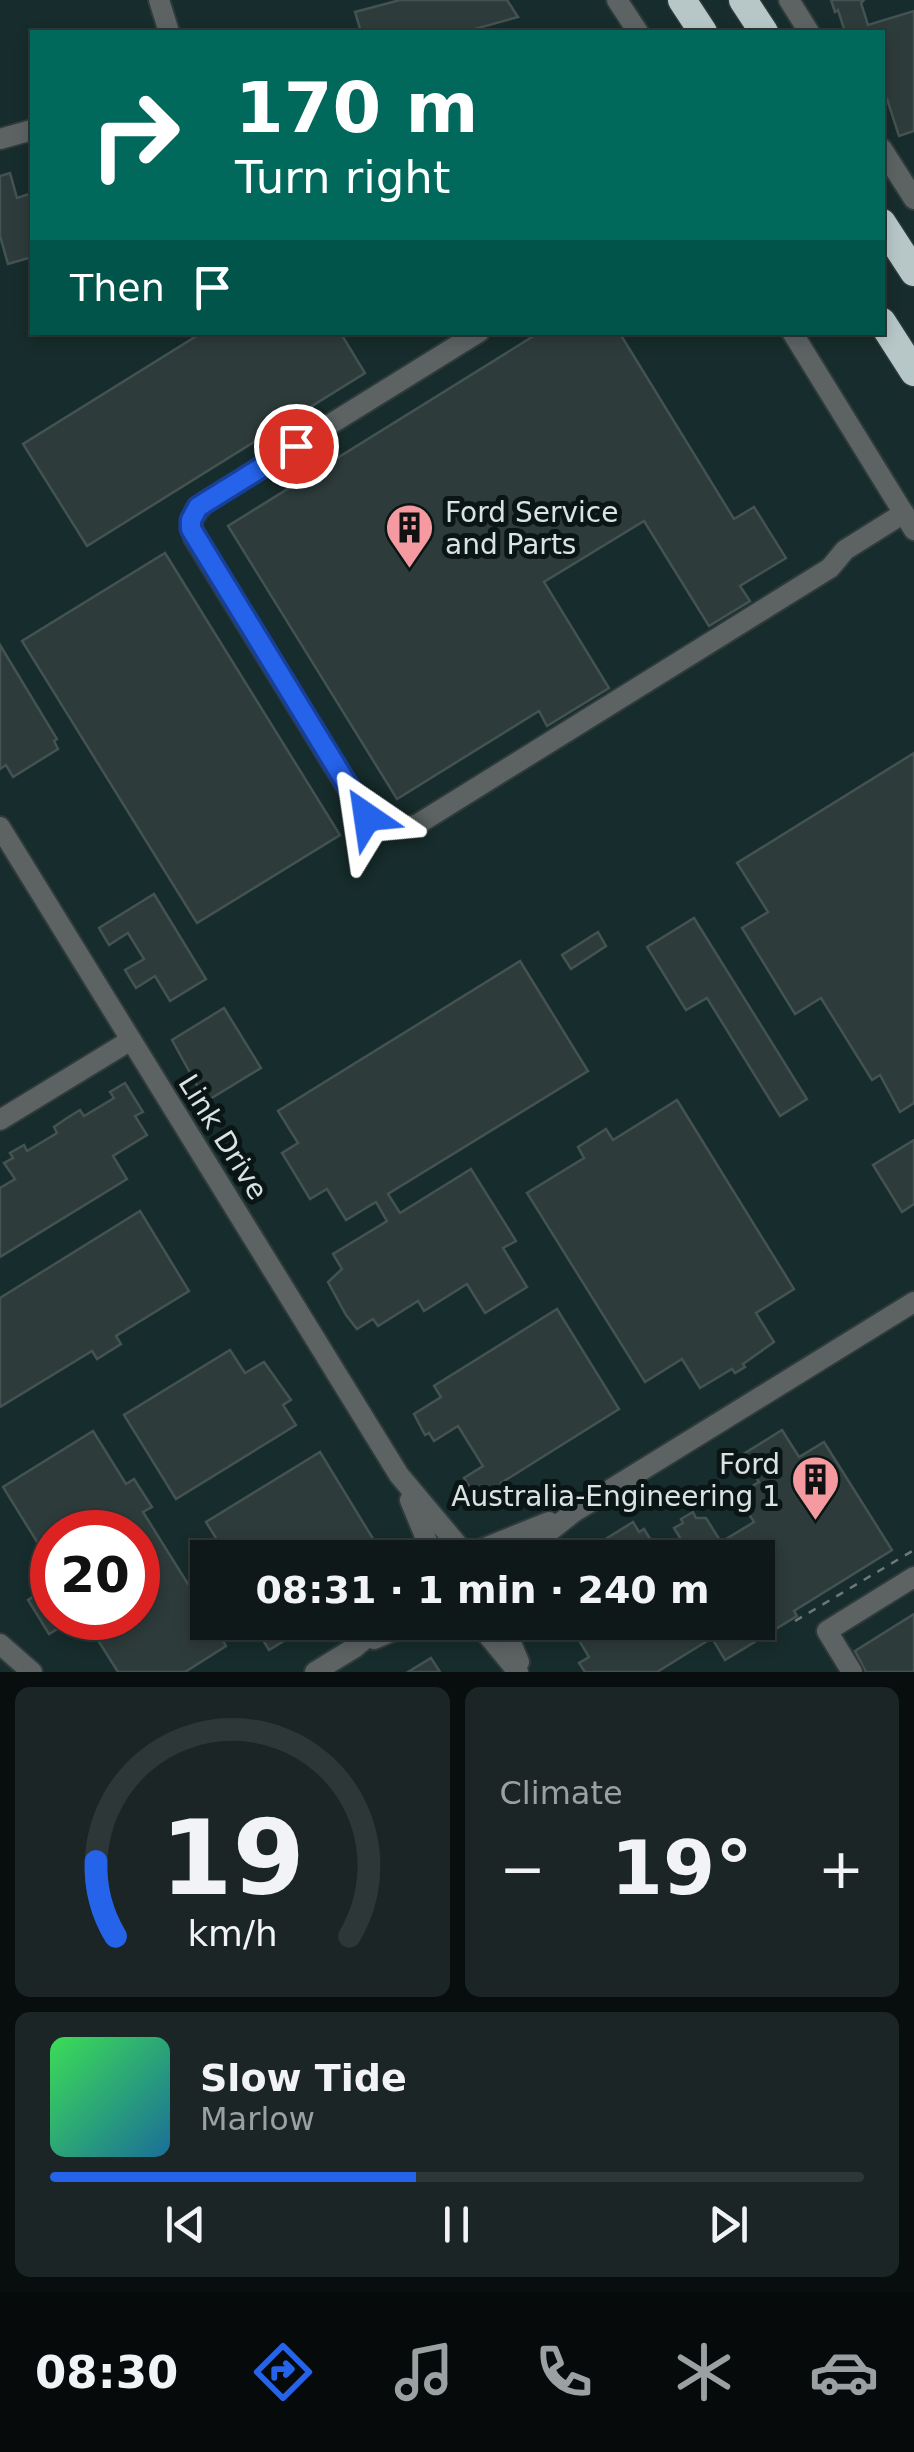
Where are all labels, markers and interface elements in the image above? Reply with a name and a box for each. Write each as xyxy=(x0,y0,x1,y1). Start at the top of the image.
text: 170 m xyxy=(235,67,478,149)
icon: right xyxy=(70,70,200,200)
text: Turn right xyxy=(235,151,450,204)
icon: arrive xyxy=(185,260,240,315)
text: Then xyxy=(70,266,165,310)
pin xyxy=(254,404,339,489)
icon: arrive xyxy=(269,419,324,474)
place label: Ford Service and Parts xyxy=(445,496,618,561)
building icon: Ford Service and Parts xyxy=(384,502,436,570)
position arrow xyxy=(315,765,419,869)
street label: Link Drive xyxy=(172,1069,274,1205)
place label: Ford Australia-Engineering 1 xyxy=(451,1448,780,1513)
building icon: Ford Australia-Engineering 1 xyxy=(789,1454,841,1522)
speed limit sign: 20 xyxy=(30,1510,160,1640)
text: 08:31 · 1 min · 240 m xyxy=(255,1568,710,1612)
text: Climate xyxy=(500,1774,623,1812)
text: 19 xyxy=(160,1797,305,1919)
text: 19° xyxy=(611,1824,753,1912)
text: − xyxy=(500,1837,546,1901)
text: + xyxy=(818,1837,864,1901)
text: km/h xyxy=(187,1913,277,1954)
text: Slow Tide xyxy=(200,2056,407,2100)
text: Marlow xyxy=(200,2100,315,2138)
icon: previous xyxy=(158,2197,213,2252)
icon: pause xyxy=(429,2197,484,2252)
icon: next xyxy=(701,2197,756,2252)
icon: directions xyxy=(248,2337,318,2407)
icon: music xyxy=(389,2337,459,2407)
icon: phone xyxy=(529,2337,599,2407)
icon: climate xyxy=(669,2337,739,2407)
icon: car xyxy=(809,2337,879,2407)
text: 08:30 xyxy=(35,2346,178,2399)

